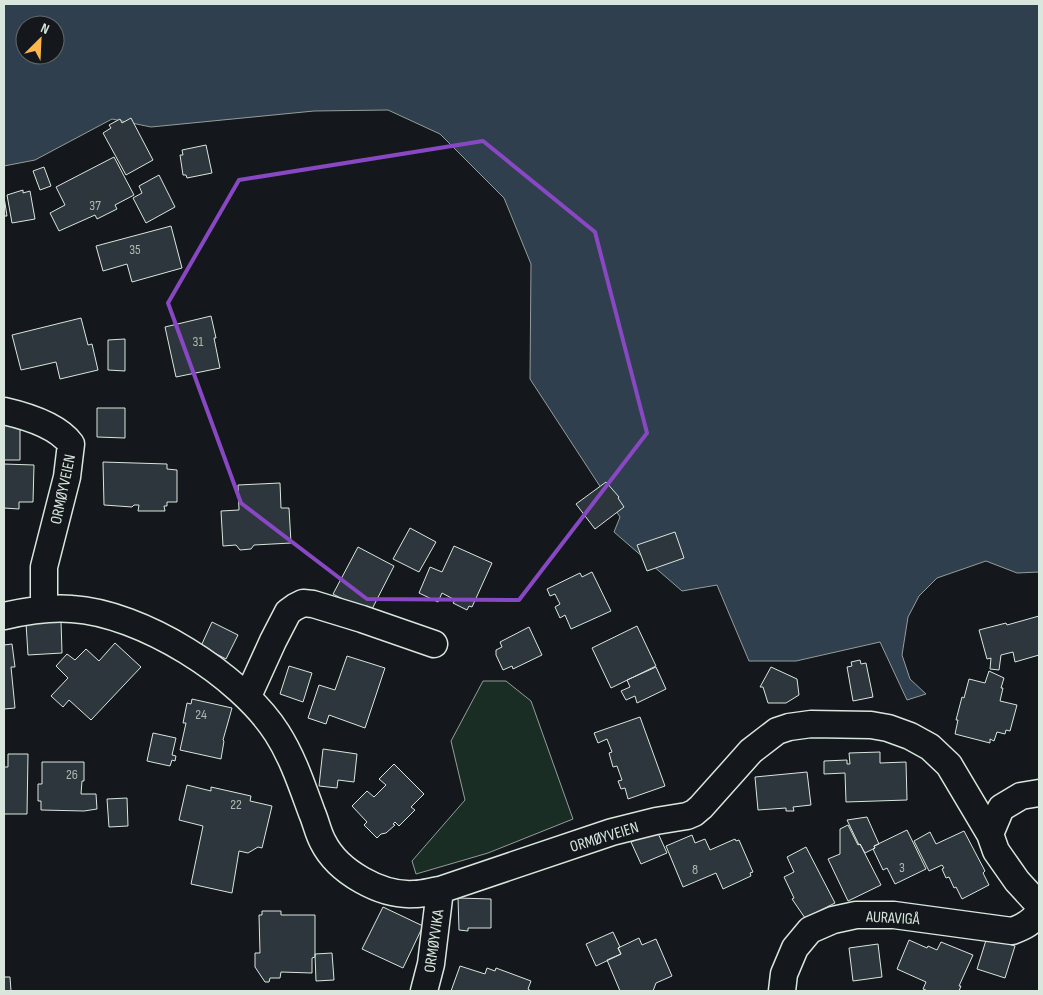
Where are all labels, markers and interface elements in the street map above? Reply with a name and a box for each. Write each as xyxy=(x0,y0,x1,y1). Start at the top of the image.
north arrow xyxy=(15,15,65,65)
text: N xyxy=(38,19,52,38)
house number: 37 xyxy=(89,197,101,214)
house number: 35 xyxy=(129,241,141,258)
house number: 31 xyxy=(193,333,203,350)
street label: ORMØYVEIEN xyxy=(47,453,80,526)
house number: 24 xyxy=(195,706,207,723)
house number: 26 xyxy=(66,766,78,783)
house number: 22 xyxy=(230,796,242,813)
street label: ORMØYVEIEN xyxy=(568,818,641,857)
house number: 3 xyxy=(899,859,905,876)
house number: 8 xyxy=(692,861,698,878)
street label: ORMØYVIKA xyxy=(421,908,448,974)
street label: AURAVIGÅ xyxy=(865,908,920,929)

